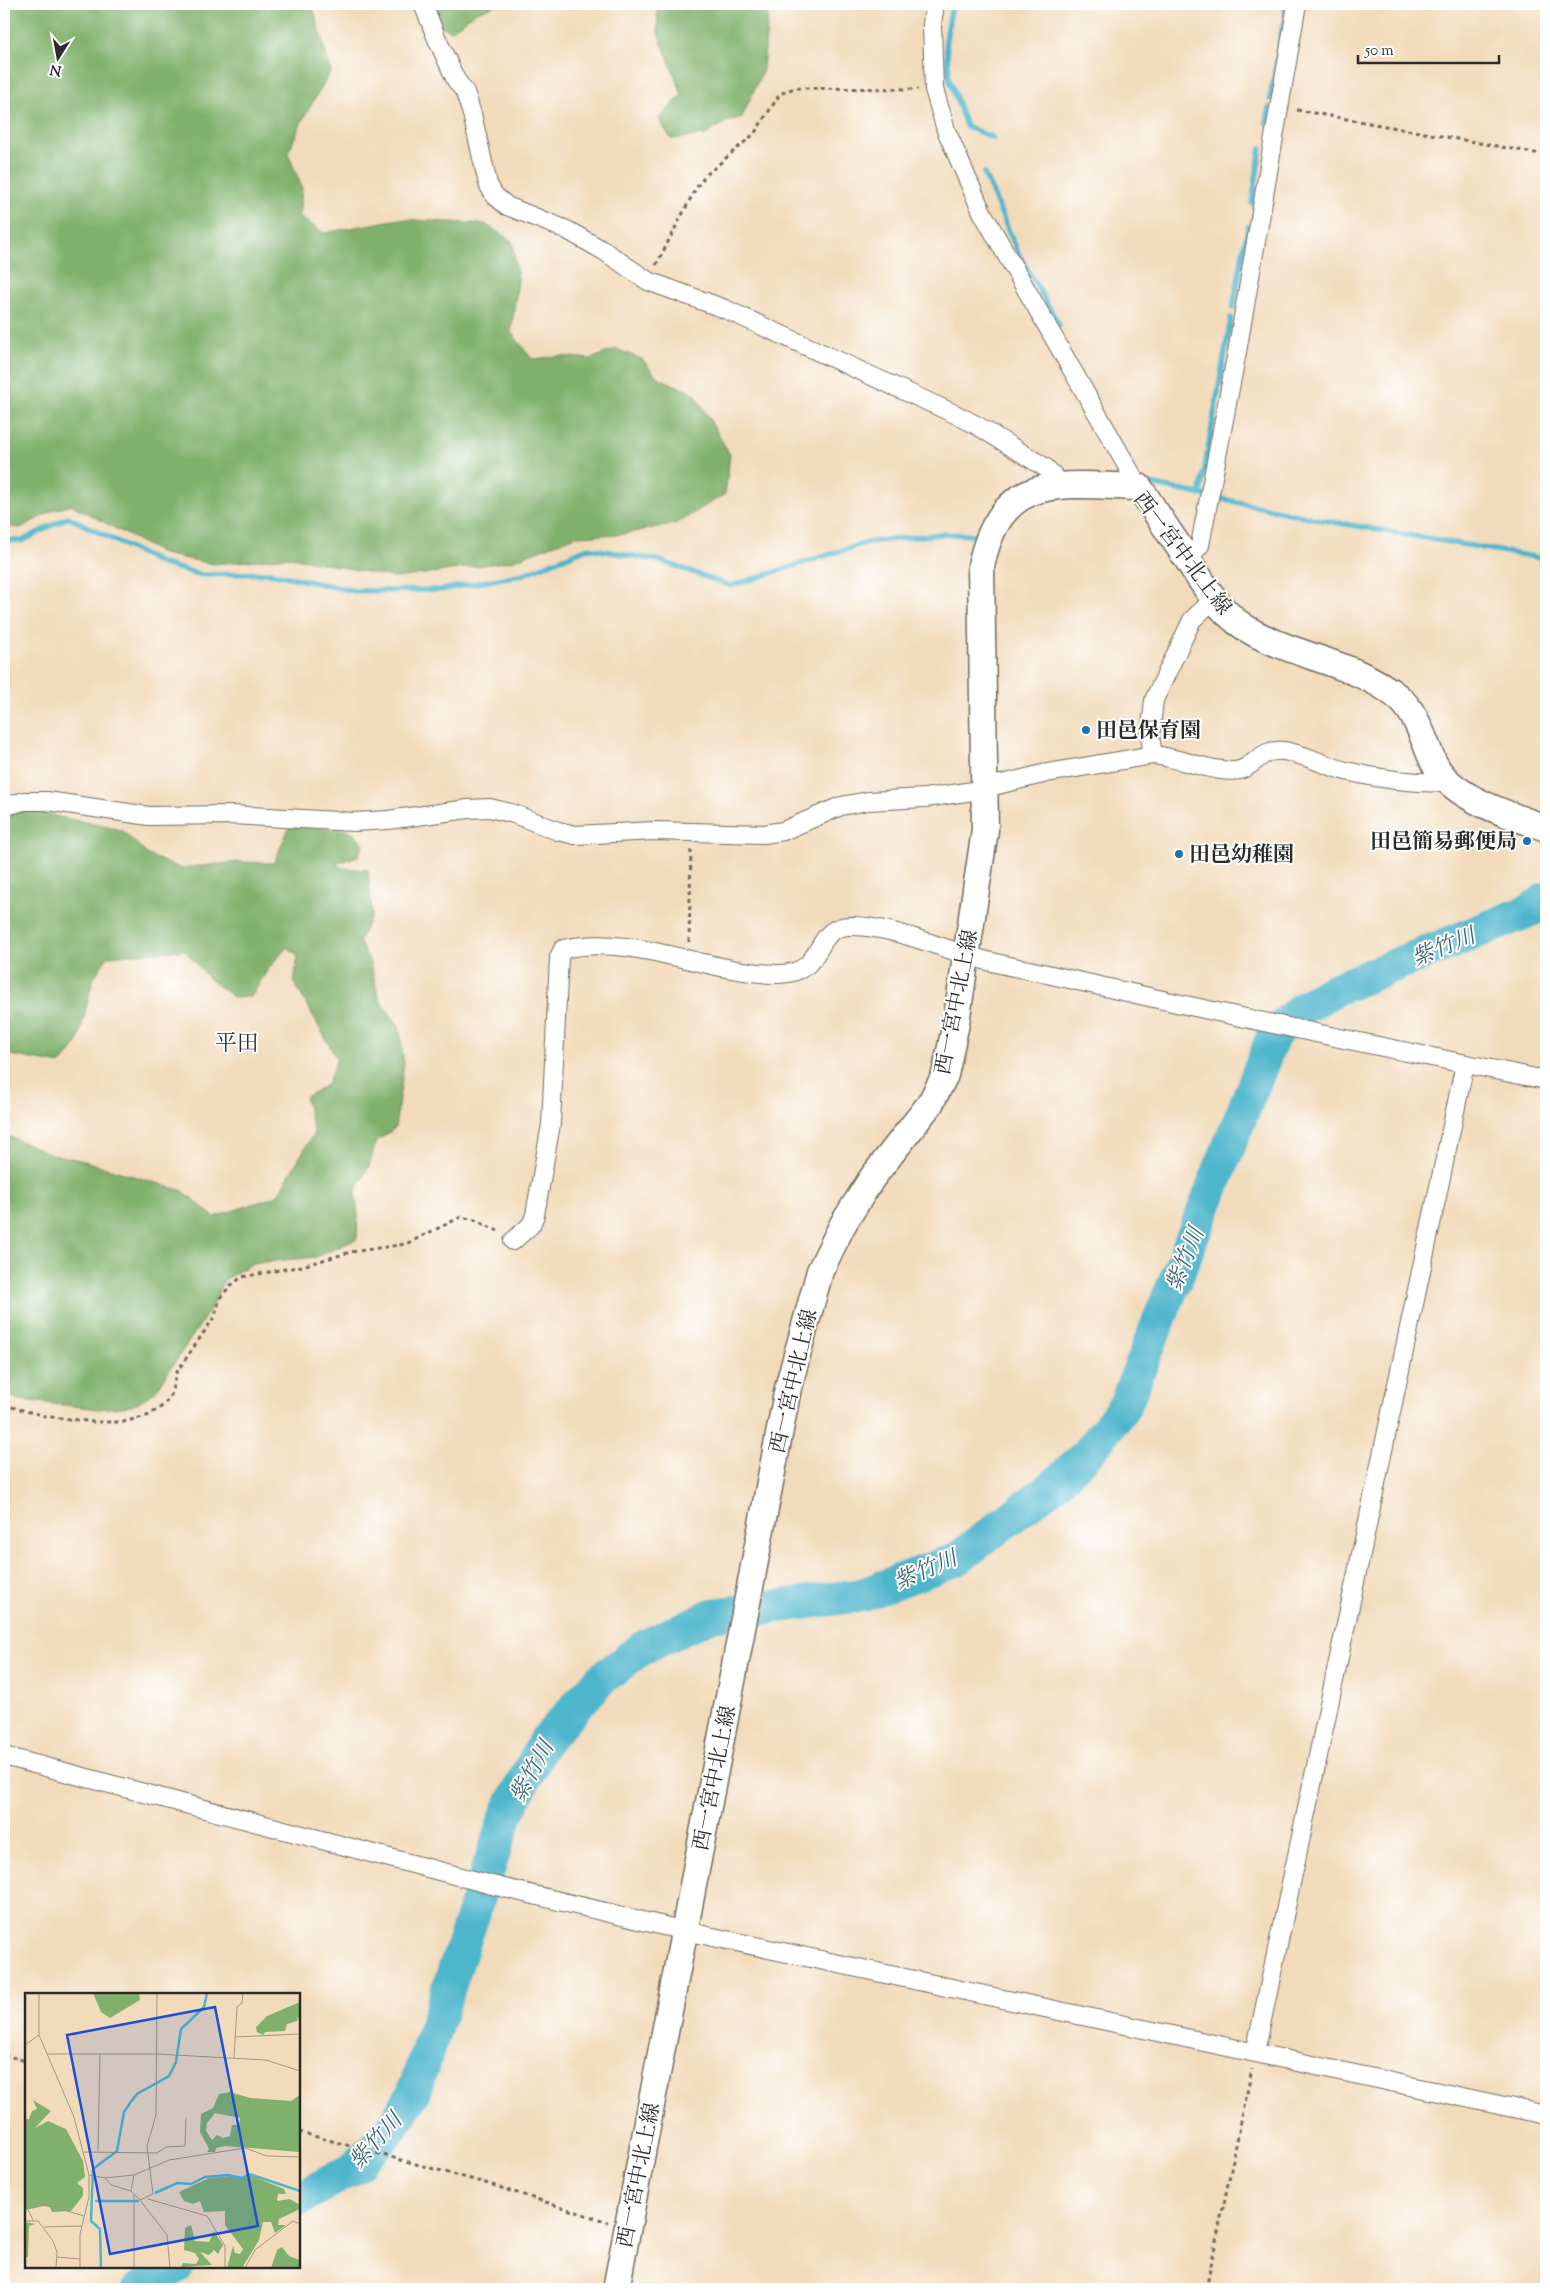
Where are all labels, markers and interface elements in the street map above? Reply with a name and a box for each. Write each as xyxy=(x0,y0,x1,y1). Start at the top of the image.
north arrow xyxy=(32,32,82,82)
scale bar xyxy=(1358,32,1499,64)
text: 50 m xyxy=(1364,41,1394,62)
text: N xyxy=(49,58,63,80)
street label: 西一宮中北上線 xyxy=(1125,486,1238,622)
place label: 田邑保育園 xyxy=(1096,717,1201,747)
marker: 田邑保育園 xyxy=(1080,724,1092,736)
place label: 田邑簡易郵便局 xyxy=(1370,828,1517,858)
marker: 田邑簡易郵便局 xyxy=(1521,835,1533,847)
place label: 田邑幼稚園 xyxy=(1189,841,1294,871)
marker: 田邑幼稚園 xyxy=(1173,848,1185,860)
water label: 紫竹川 xyxy=(1408,921,1483,976)
street label: 西一宮中北上線 xyxy=(929,927,987,1077)
district label: 平田 xyxy=(215,1029,259,1061)
water label: 紫竹川 xyxy=(1160,1222,1215,1297)
street label: 西一宮中北上線 xyxy=(764,1306,826,1456)
water label: 紫竹川 xyxy=(890,1543,965,1599)
street label: 西一宮中北上線 xyxy=(687,1703,745,1853)
water label: 紫竹川 xyxy=(504,1734,565,1809)
inset map xyxy=(25,1993,300,2268)
street label: 西一宮中北上線 xyxy=(611,2100,669,2250)
water label: 紫竹川 xyxy=(343,2105,413,2177)

